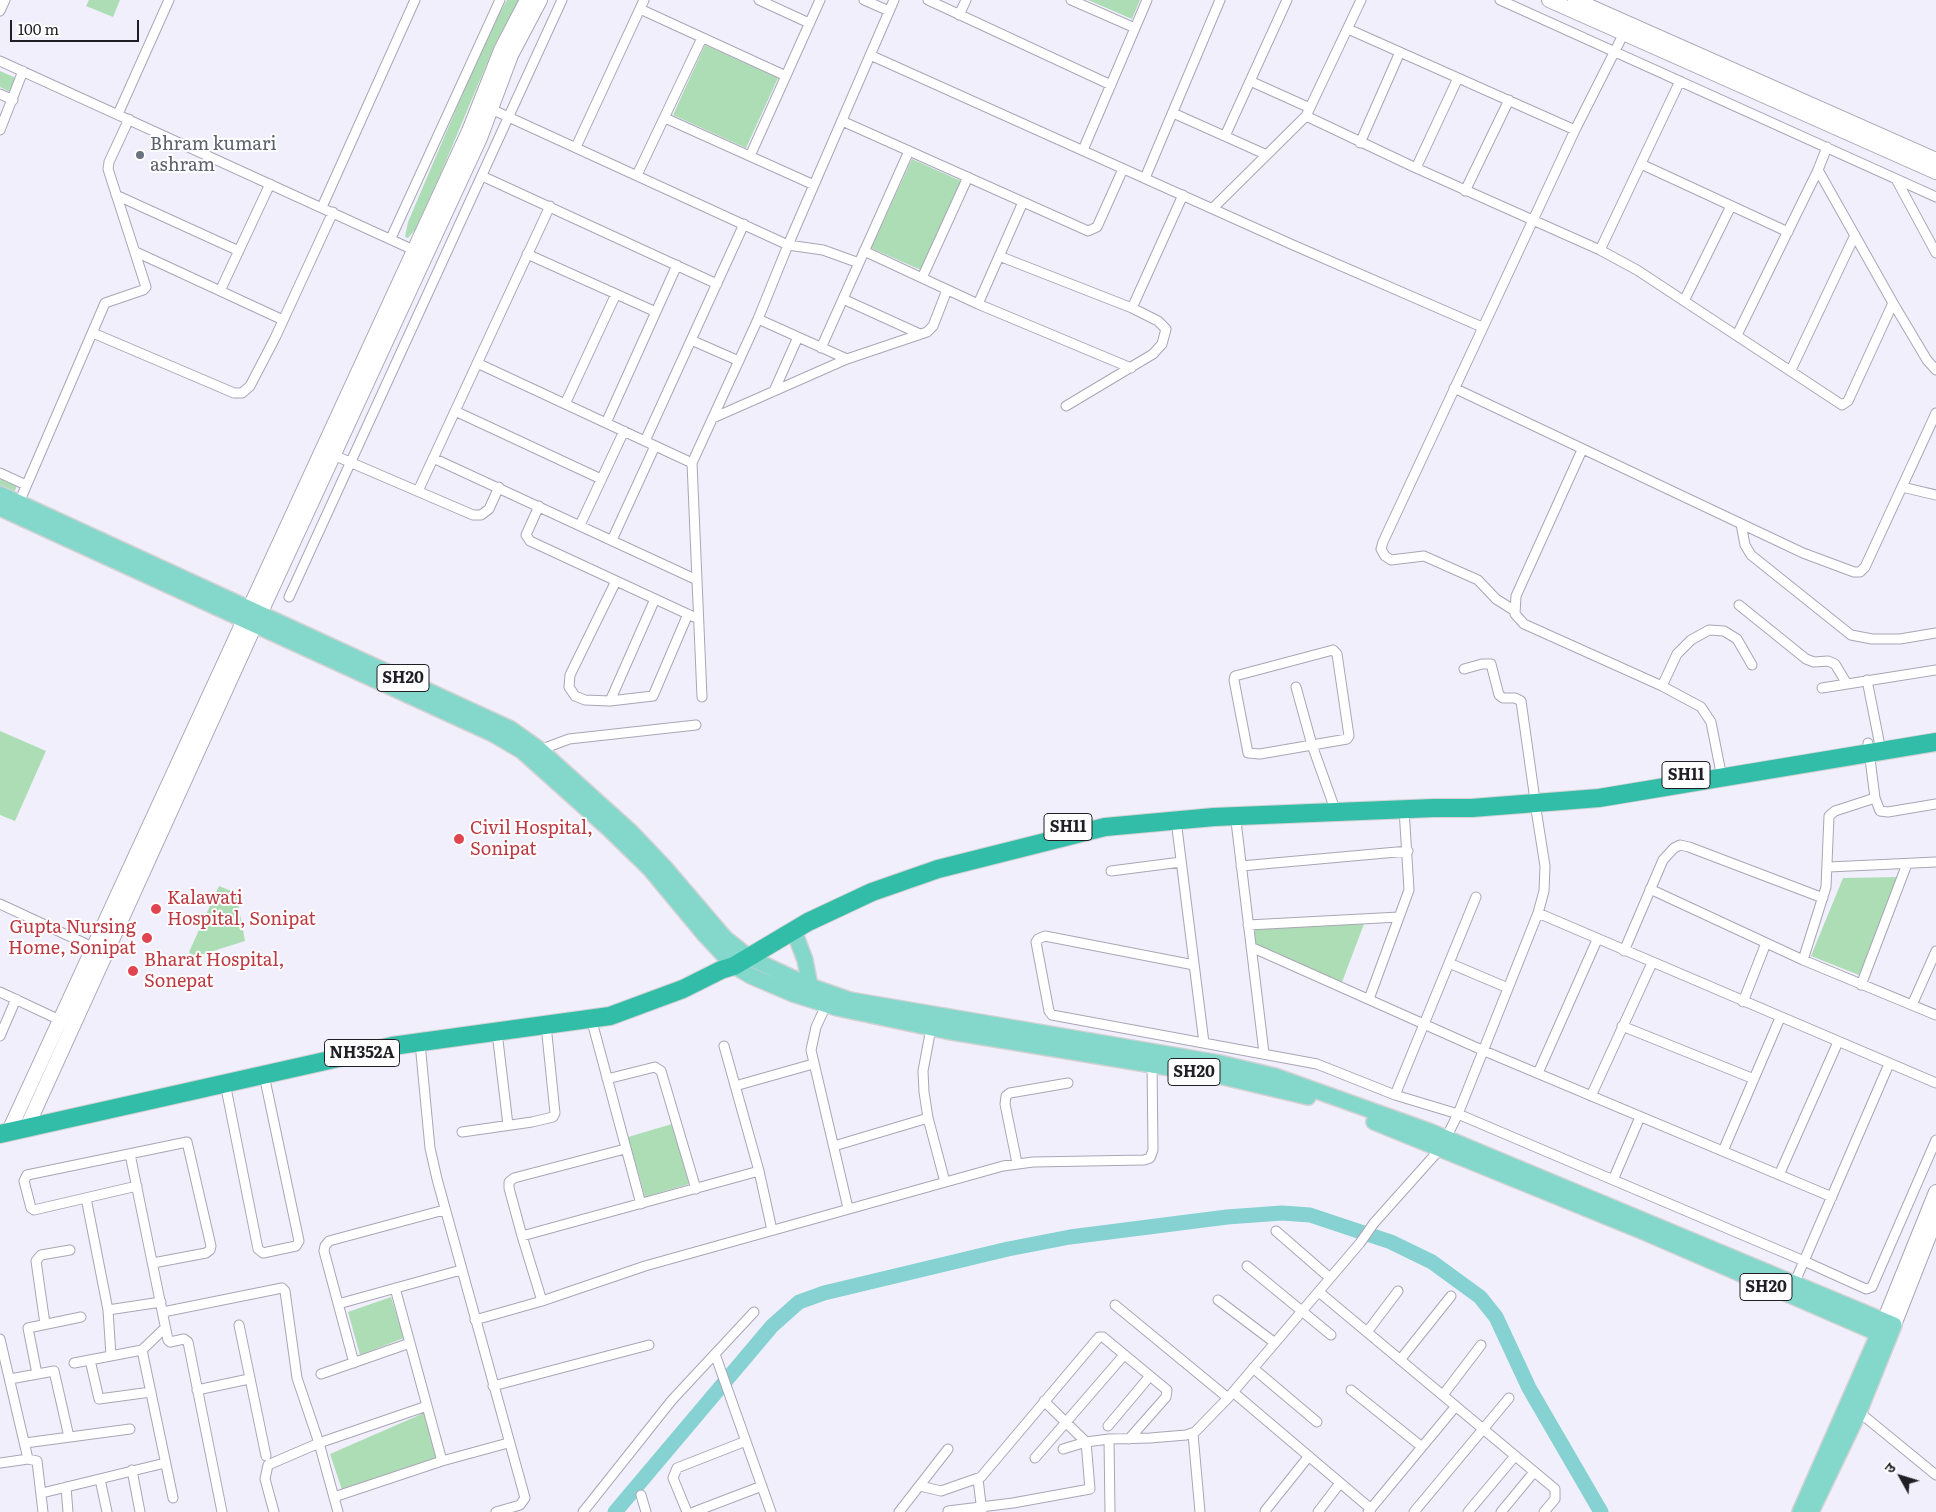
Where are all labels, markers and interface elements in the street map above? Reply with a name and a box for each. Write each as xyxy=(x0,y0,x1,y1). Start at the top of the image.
scale bar xyxy=(12,10,141,42)
text: 100 m xyxy=(18,17,59,40)
place label: Bhram kumari ashram xyxy=(150,134,276,176)
marker: Bhram kumari ashram xyxy=(134,149,146,161)
road number: SH20 xyxy=(377,664,429,691)
road number: SH11 xyxy=(1662,762,1710,788)
road number: SH11 xyxy=(1044,814,1092,840)
place label: Civil Hospital, Sonipat xyxy=(470,818,593,861)
marker: Civil Hospital, Sonipat xyxy=(452,832,466,846)
place label: Kalawati Hospital, Sonipat xyxy=(167,888,316,931)
marker: Kalawati Hospital, Sonipat xyxy=(149,902,163,916)
place label: Gupta Nursing Home, Sonipat xyxy=(8,917,136,960)
marker: Gupta Nursing Home, Sonipat xyxy=(140,931,154,945)
place label: Bharat Hospital, Sonepat xyxy=(144,950,285,992)
marker: Bharat Hospital, Sonepat xyxy=(126,964,140,978)
road number: NH352A xyxy=(324,1040,400,1066)
road number: SH20 xyxy=(1168,1058,1220,1086)
road number: SH20 xyxy=(1740,1274,1792,1300)
north arrow xyxy=(1876,1452,1926,1502)
text: उ xyxy=(1879,1458,1900,1477)

